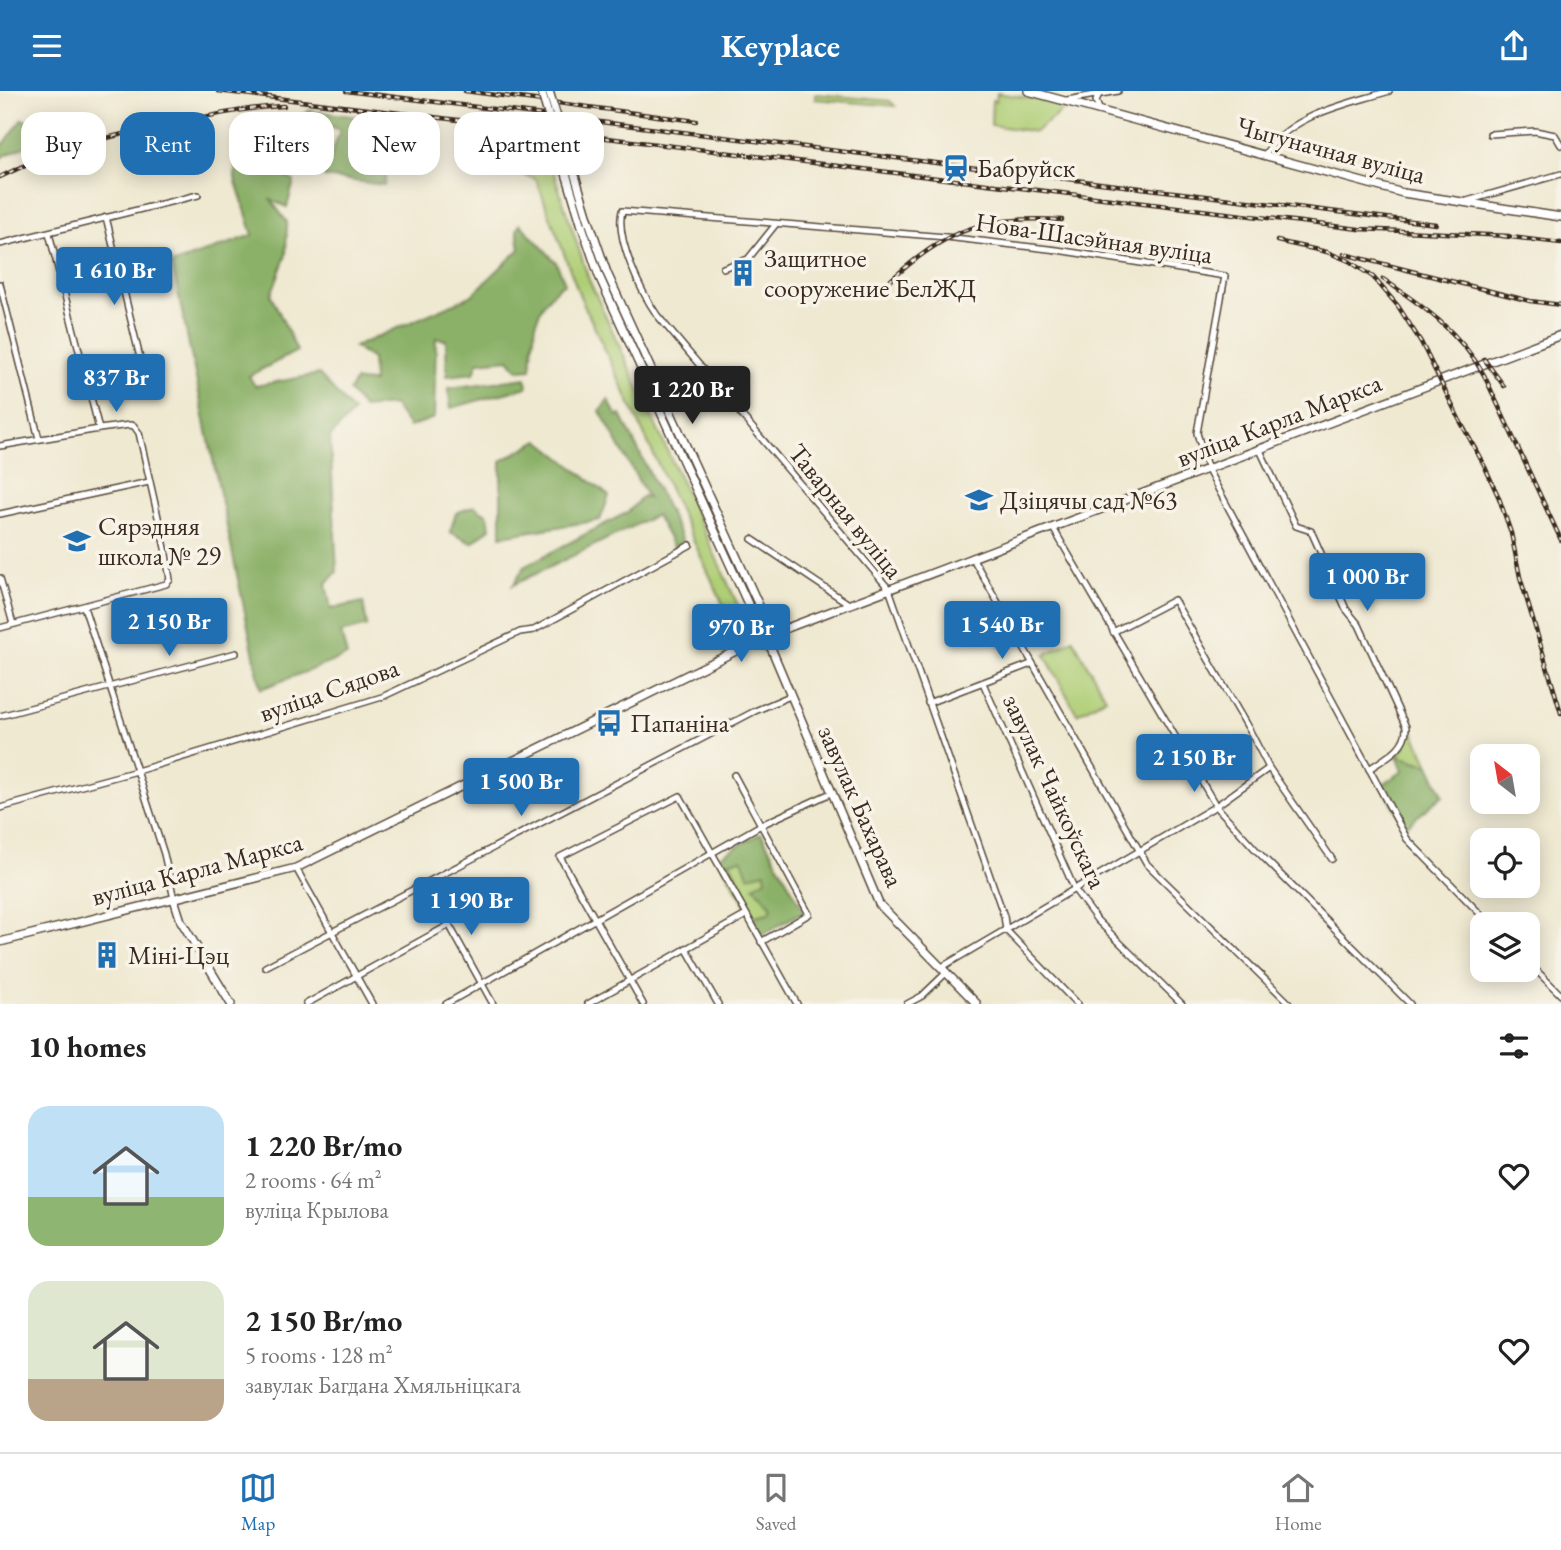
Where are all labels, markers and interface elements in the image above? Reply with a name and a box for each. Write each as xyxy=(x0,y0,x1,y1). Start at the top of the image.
text: Keyplace xyxy=(721,25,840,67)
icon: menu xyxy=(28,27,66,65)
icon: share xyxy=(1495,27,1533,65)
street label: Чыгуначная вуліца xyxy=(1233,108,1430,192)
chip: Buy xyxy=(21,112,106,175)
chip: Rent xyxy=(120,112,215,175)
chip: Filters xyxy=(229,112,334,175)
chip: New xyxy=(348,112,440,175)
chip: Apartment xyxy=(454,112,604,175)
place label: Бабруйск xyxy=(977,151,1076,185)
station icon: Бабруйск xyxy=(941,153,971,183)
street label: Нова-Шасэйная вуліца xyxy=(973,205,1215,272)
place label: Защитное сооружение БелЖД xyxy=(764,241,976,305)
pin: 1 610 Br xyxy=(42,247,186,307)
text: 1 610 Br xyxy=(72,255,156,285)
building icon: Защитное сооружение БелЖД xyxy=(728,258,758,288)
pin: 837 Br xyxy=(59,355,173,414)
text: 837 Br xyxy=(83,362,149,392)
street label: вуліца Карла Маркса xyxy=(1172,365,1387,475)
pin: 1 220 Br xyxy=(620,367,764,426)
text: 1 220 Br xyxy=(650,374,734,404)
street label: Таварная вуліца xyxy=(781,436,911,586)
place label: Дзіцячы сад №63 xyxy=(1000,483,1177,517)
school or university icon: Дзіцячы сад №63 xyxy=(964,485,994,515)
place label: Сярэдняя школа № 29 xyxy=(98,509,221,573)
school or university icon: Сярэдняя школа № 29 xyxy=(62,526,92,556)
pin: 1 000 Br xyxy=(1295,553,1439,613)
text: 1 000 Br xyxy=(1325,561,1409,591)
pin: 2 150 Br xyxy=(97,599,241,658)
pin: 1 540 Br xyxy=(930,601,1074,661)
pin: 970 Br xyxy=(684,605,798,664)
text: 2 150 Br xyxy=(127,606,211,636)
text: 1 540 Br xyxy=(960,609,1044,639)
text: 970 Br xyxy=(708,612,774,642)
street label: вуліца Сядова xyxy=(255,650,404,730)
street label: завулак Чайкоўскага xyxy=(995,688,1115,894)
place label: Папаніна xyxy=(630,706,730,740)
bus stop icon: Папаніна xyxy=(594,708,624,738)
street label: завулак Бахарава xyxy=(810,720,912,893)
pin: 2 150 Br xyxy=(1122,735,1266,794)
text: 2 150 Br xyxy=(1152,742,1236,772)
north arrow xyxy=(1470,744,1540,814)
map controls xyxy=(1470,744,1540,982)
pin: 1 500 Br xyxy=(449,759,593,818)
text: 1 500 Br xyxy=(479,766,563,796)
street label: вуліца Карла Маркса xyxy=(88,824,307,913)
button: locate xyxy=(1470,828,1540,898)
pin: 1 190 Br xyxy=(399,877,543,937)
text: 1 190 Br xyxy=(429,885,513,915)
button: layers xyxy=(1470,912,1540,982)
place label: Міні-Цэц xyxy=(128,938,230,972)
building icon: Міні-Цэц xyxy=(92,940,122,970)
text: 10 homes xyxy=(28,1027,146,1066)
icon: filters xyxy=(1495,1027,1533,1065)
text: 1 220 Br/mo xyxy=(245,1126,402,1165)
icon: home xyxy=(84,1134,168,1218)
icon: heart xyxy=(1495,1157,1533,1195)
text: 2 rooms · 64 m² xyxy=(245,1165,382,1195)
text: вуліца Крылова xyxy=(245,1195,389,1225)
text: 2 150 Br/mo xyxy=(245,1301,402,1340)
icon: home xyxy=(84,1309,168,1393)
icon: heart xyxy=(1495,1332,1533,1370)
text: 5 rooms · 128 m² xyxy=(245,1340,393,1370)
text: завулак Багдана Хмяльніцкага xyxy=(245,1370,521,1400)
tab: Map xyxy=(239,1469,277,1536)
tab: Saved xyxy=(756,1469,796,1536)
tab: Home xyxy=(1275,1469,1322,1536)

